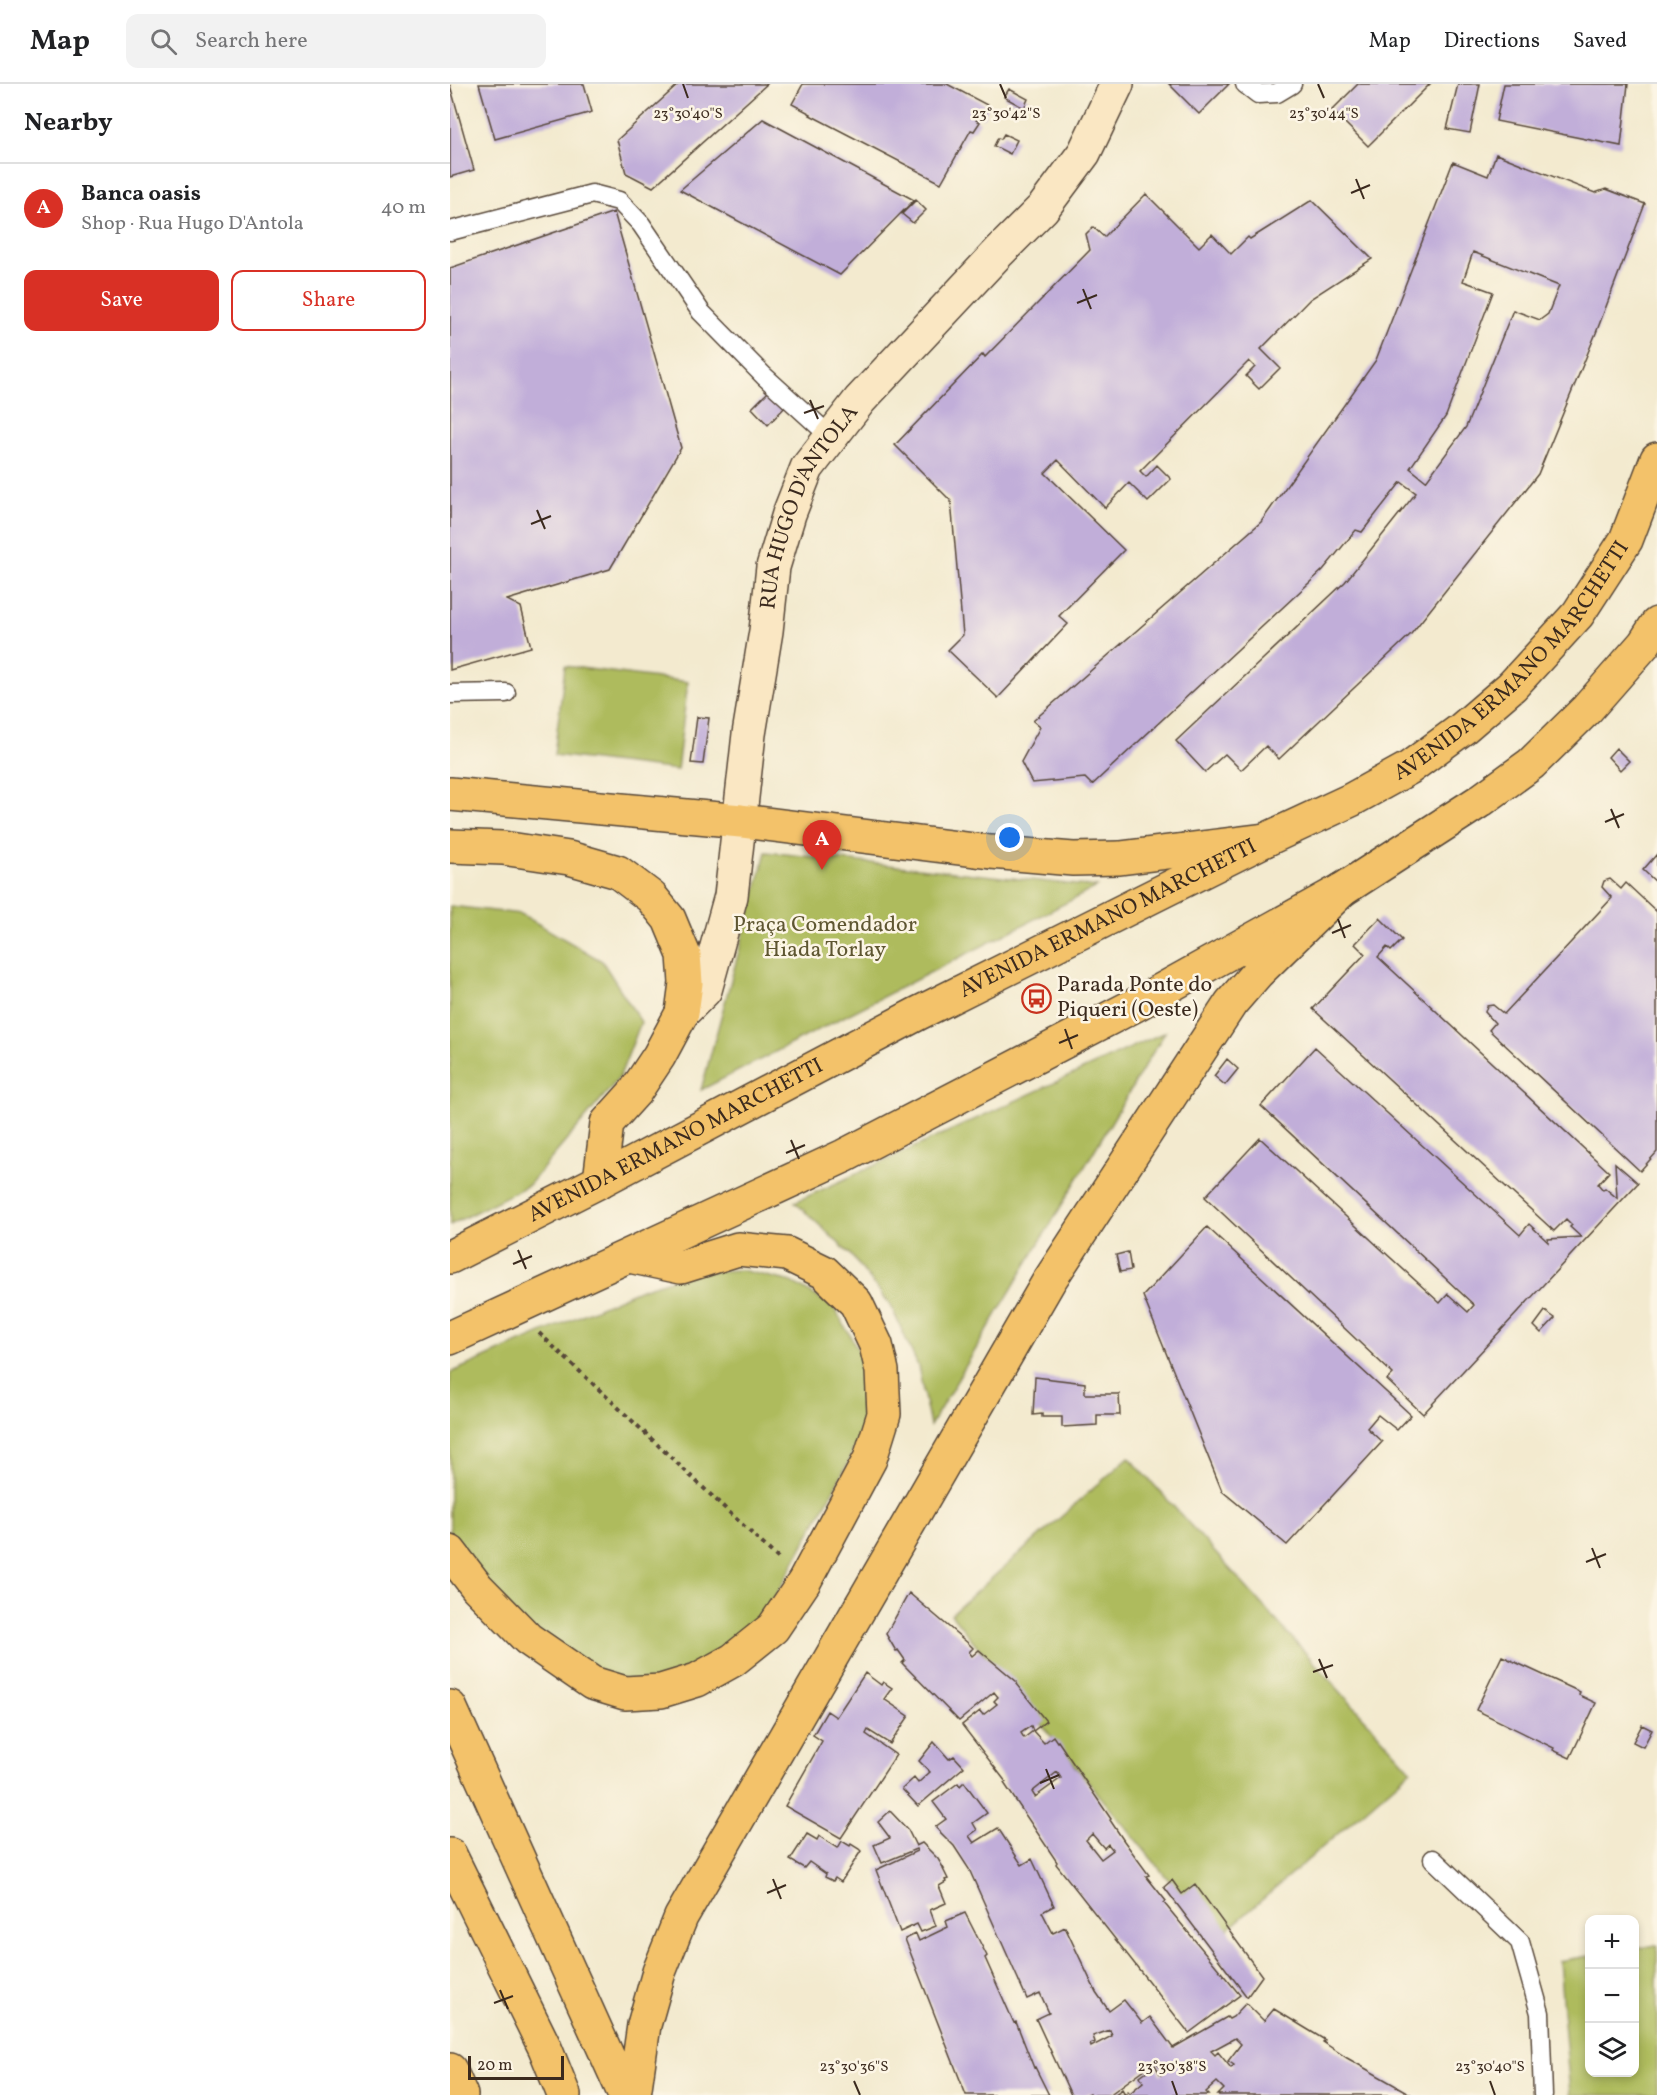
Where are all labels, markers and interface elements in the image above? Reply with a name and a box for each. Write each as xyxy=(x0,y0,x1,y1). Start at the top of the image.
search box xyxy=(126,14,546,68)
text: Map xyxy=(30,22,90,61)
icon: search xyxy=(147,25,180,58)
text: Search here xyxy=(195,26,308,57)
text: Map xyxy=(1369,27,1411,56)
text: Directions xyxy=(1444,27,1540,56)
text: Saved xyxy=(1573,27,1627,56)
text: 23°30'40"S xyxy=(653,104,723,125)
text: 23°30'42"S xyxy=(971,104,1041,125)
text: 23°30'44"S xyxy=(1289,104,1359,125)
text: Nearby xyxy=(24,105,113,141)
text: Banca oasis xyxy=(81,179,201,210)
text: A xyxy=(36,194,51,222)
text: 40 m xyxy=(381,194,426,222)
text: Shop · Rua Hugo D'Antola xyxy=(81,210,304,238)
button: Save xyxy=(24,270,219,331)
button: Share xyxy=(231,270,426,331)
street label: RUA HUGO D'ANTOLA xyxy=(753,398,866,611)
street label: AVENIDA ERMANO MARCHETTI xyxy=(1388,535,1637,789)
pin: A xyxy=(802,820,842,870)
your location xyxy=(995,823,1024,852)
street label: AVENIDA ERMANO MARCHETTI xyxy=(954,831,1262,1006)
park label: Praça Comendador Hiada Torlay xyxy=(733,910,917,966)
place label: Parada Ponte do Piqueri (Oeste) xyxy=(1057,970,1212,1026)
bus stop icon: Parada Ponte do Piqueri (Oeste) xyxy=(1020,982,1052,1014)
street label: AVENIDA ERMANO MARCHETTI xyxy=(523,1051,829,1230)
map controls xyxy=(1585,1915,1639,2077)
button: + xyxy=(1585,1915,1639,1969)
button: − xyxy=(1585,1969,1639,2023)
button: layers xyxy=(1585,2023,1639,2077)
scale bar xyxy=(468,2053,564,2080)
text: 20 m xyxy=(477,2055,512,2077)
text: 23°30'36"S xyxy=(820,2057,888,2078)
text: 23°30'38"S xyxy=(1138,2057,1206,2078)
text: 23°30'40"S xyxy=(1455,2057,1525,2078)

